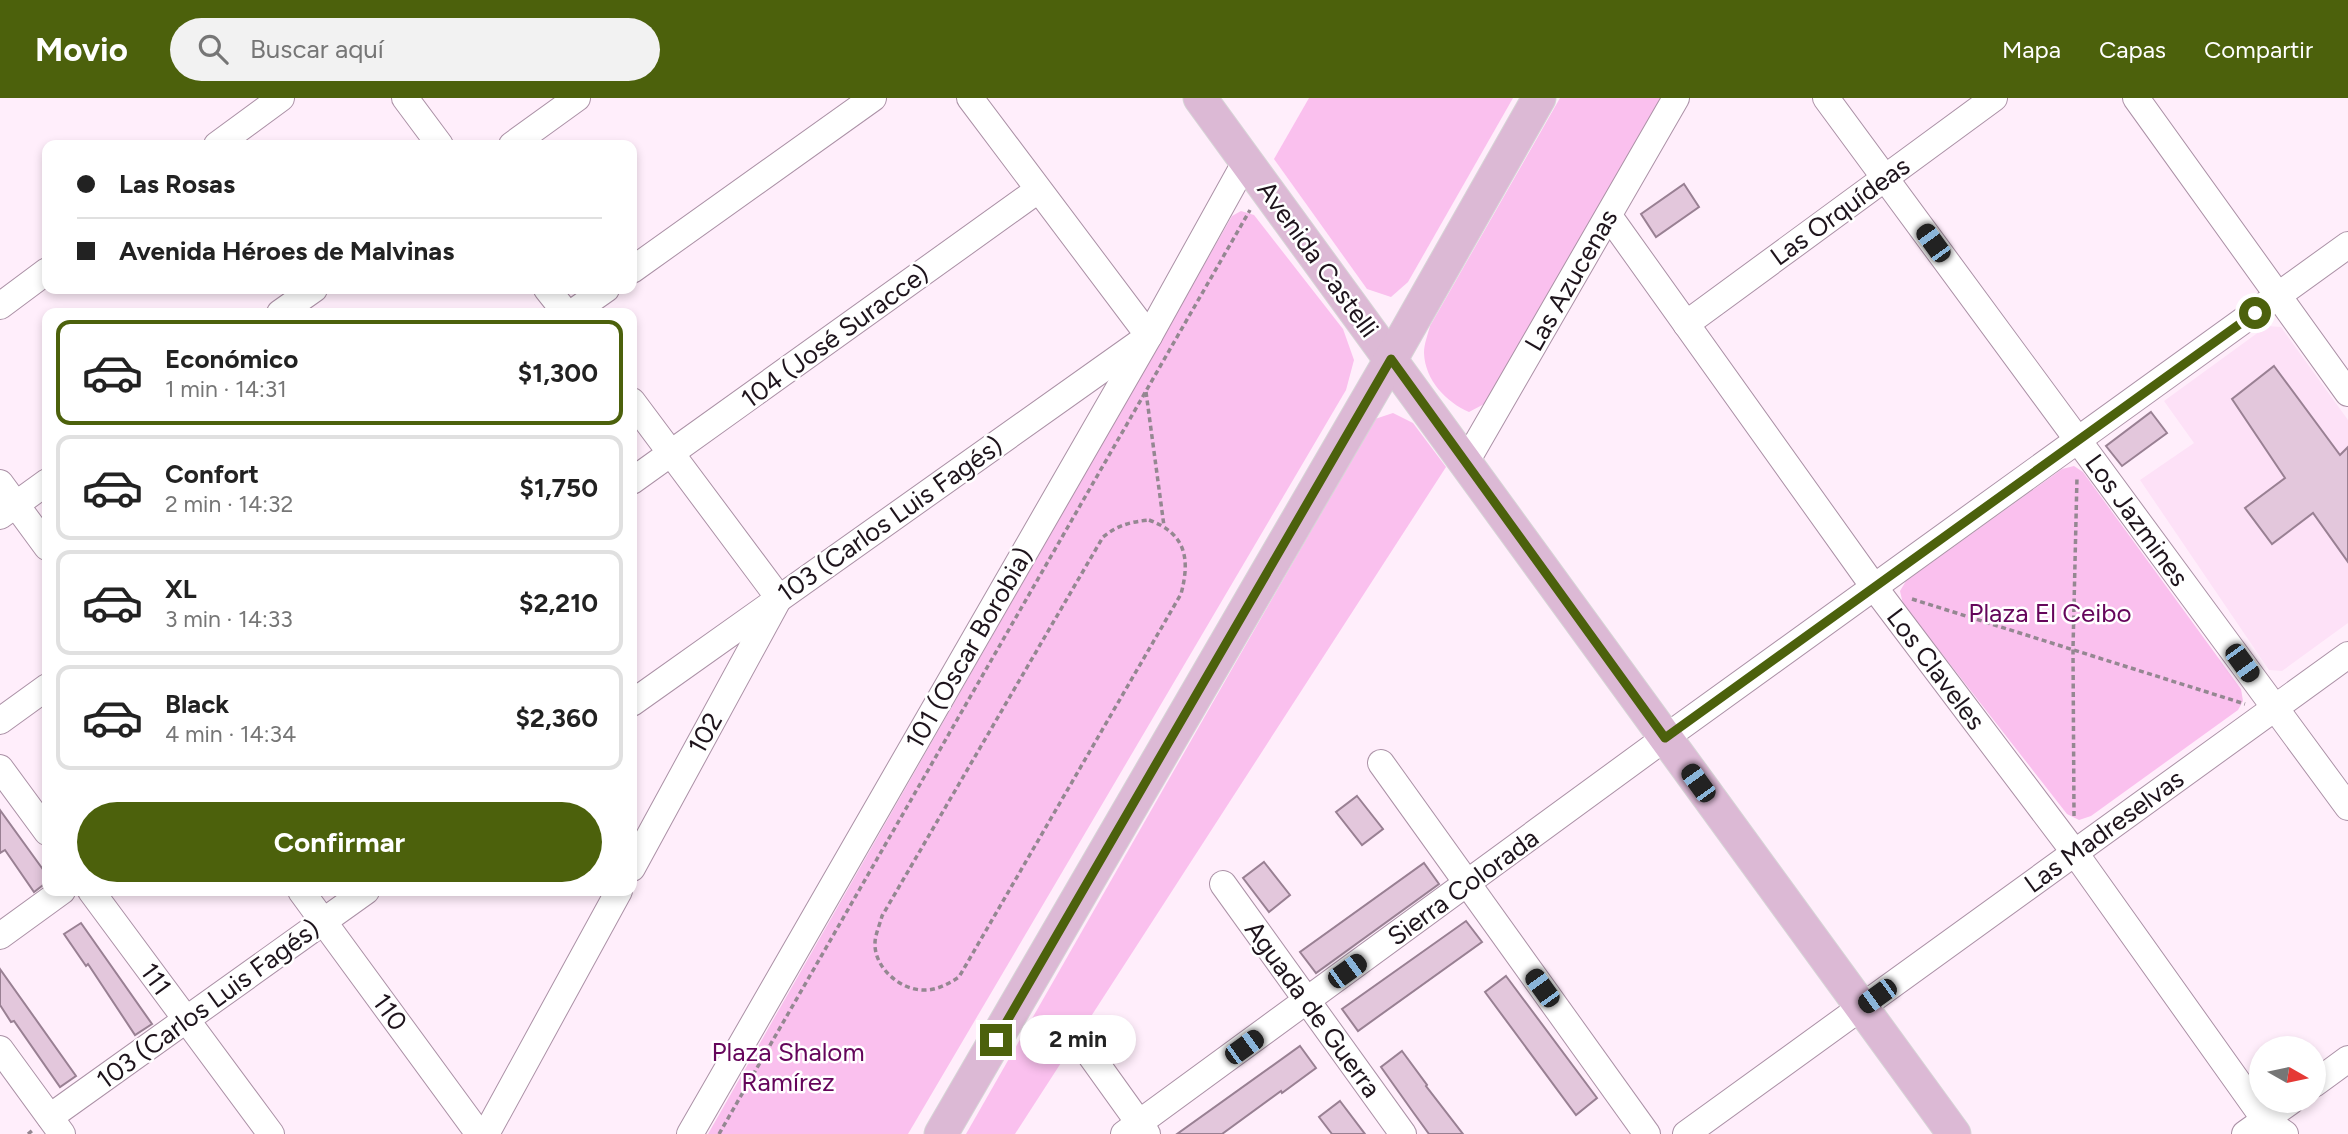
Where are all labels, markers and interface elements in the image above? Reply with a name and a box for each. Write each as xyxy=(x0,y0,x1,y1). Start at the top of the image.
search box xyxy=(170,18,660,81)
text: Movio xyxy=(35,30,128,69)
icon: search xyxy=(194,30,232,68)
text: Buscar aquí xyxy=(250,33,384,65)
text: Mapa xyxy=(2002,35,2061,64)
text: Capas xyxy=(2099,35,2166,64)
text: Compartir xyxy=(2204,35,2313,64)
street label: Las Orquídeas xyxy=(1764,150,1916,272)
text: Las Rosas xyxy=(119,168,235,200)
street label: Avenida Castelli xyxy=(1250,174,1386,344)
street label: Las Azucenas xyxy=(1518,203,1624,357)
car xyxy=(1913,220,1954,266)
text: Avenida Héroes de Malvinas xyxy=(119,235,454,267)
street label: 104 (José Suracce) xyxy=(735,257,935,415)
route start xyxy=(2239,297,2271,329)
icon: car xyxy=(81,341,144,404)
text: Económico xyxy=(165,343,298,375)
text: $1,300 xyxy=(518,357,598,389)
text: 1 min · 14:31 xyxy=(165,375,287,403)
street label: 103 (Carlos Luis Fagés) xyxy=(771,429,1009,609)
street label: Los Jazmines xyxy=(2078,448,2196,592)
icon: car xyxy=(81,456,144,519)
text: Confort xyxy=(165,458,259,490)
text: $1,750 xyxy=(520,472,598,504)
text: 2 min · 14:32 xyxy=(165,490,293,518)
street label: 101 (Oscar Borobia) xyxy=(898,542,1040,754)
icon: car xyxy=(81,571,144,634)
text: XL xyxy=(165,573,197,605)
text: $2,210 xyxy=(519,587,598,619)
park label: Plaza El Ceibo xyxy=(1968,597,2132,629)
street label: Los Claveles xyxy=(1880,602,1992,736)
text: 3 min · 14:33 xyxy=(165,605,293,633)
car xyxy=(2222,640,2263,686)
icon: car xyxy=(81,686,144,749)
text: Black xyxy=(165,688,229,720)
text: $2,360 xyxy=(515,702,598,734)
street label: 102 xyxy=(681,707,729,759)
text: 4 min · 14:34 xyxy=(165,720,296,748)
car xyxy=(1678,760,1719,806)
street label: Las Madreselvas xyxy=(2018,762,2190,900)
button: Confirmar xyxy=(77,802,602,882)
street label: Sierra Colorada xyxy=(1381,822,1545,952)
street label: 103 (Carlos Luis Fagés) xyxy=(90,912,326,1096)
street label: Aguada de Guerra xyxy=(1238,914,1388,1104)
car xyxy=(1324,950,1371,992)
street label: 111 xyxy=(134,957,178,1001)
car xyxy=(1522,965,1563,1011)
car xyxy=(1854,975,1901,1017)
street label: 110 xyxy=(366,987,414,1037)
callout: 2 min xyxy=(1020,1016,1136,1065)
route end xyxy=(980,1024,1012,1056)
text: 2 min xyxy=(1049,1025,1107,1053)
car xyxy=(1221,1026,1268,1068)
park label: Plaza Shalom Ramírez xyxy=(711,1036,865,1098)
north arrow xyxy=(2249,1036,2326,1113)
map controls xyxy=(2249,1036,2326,1113)

